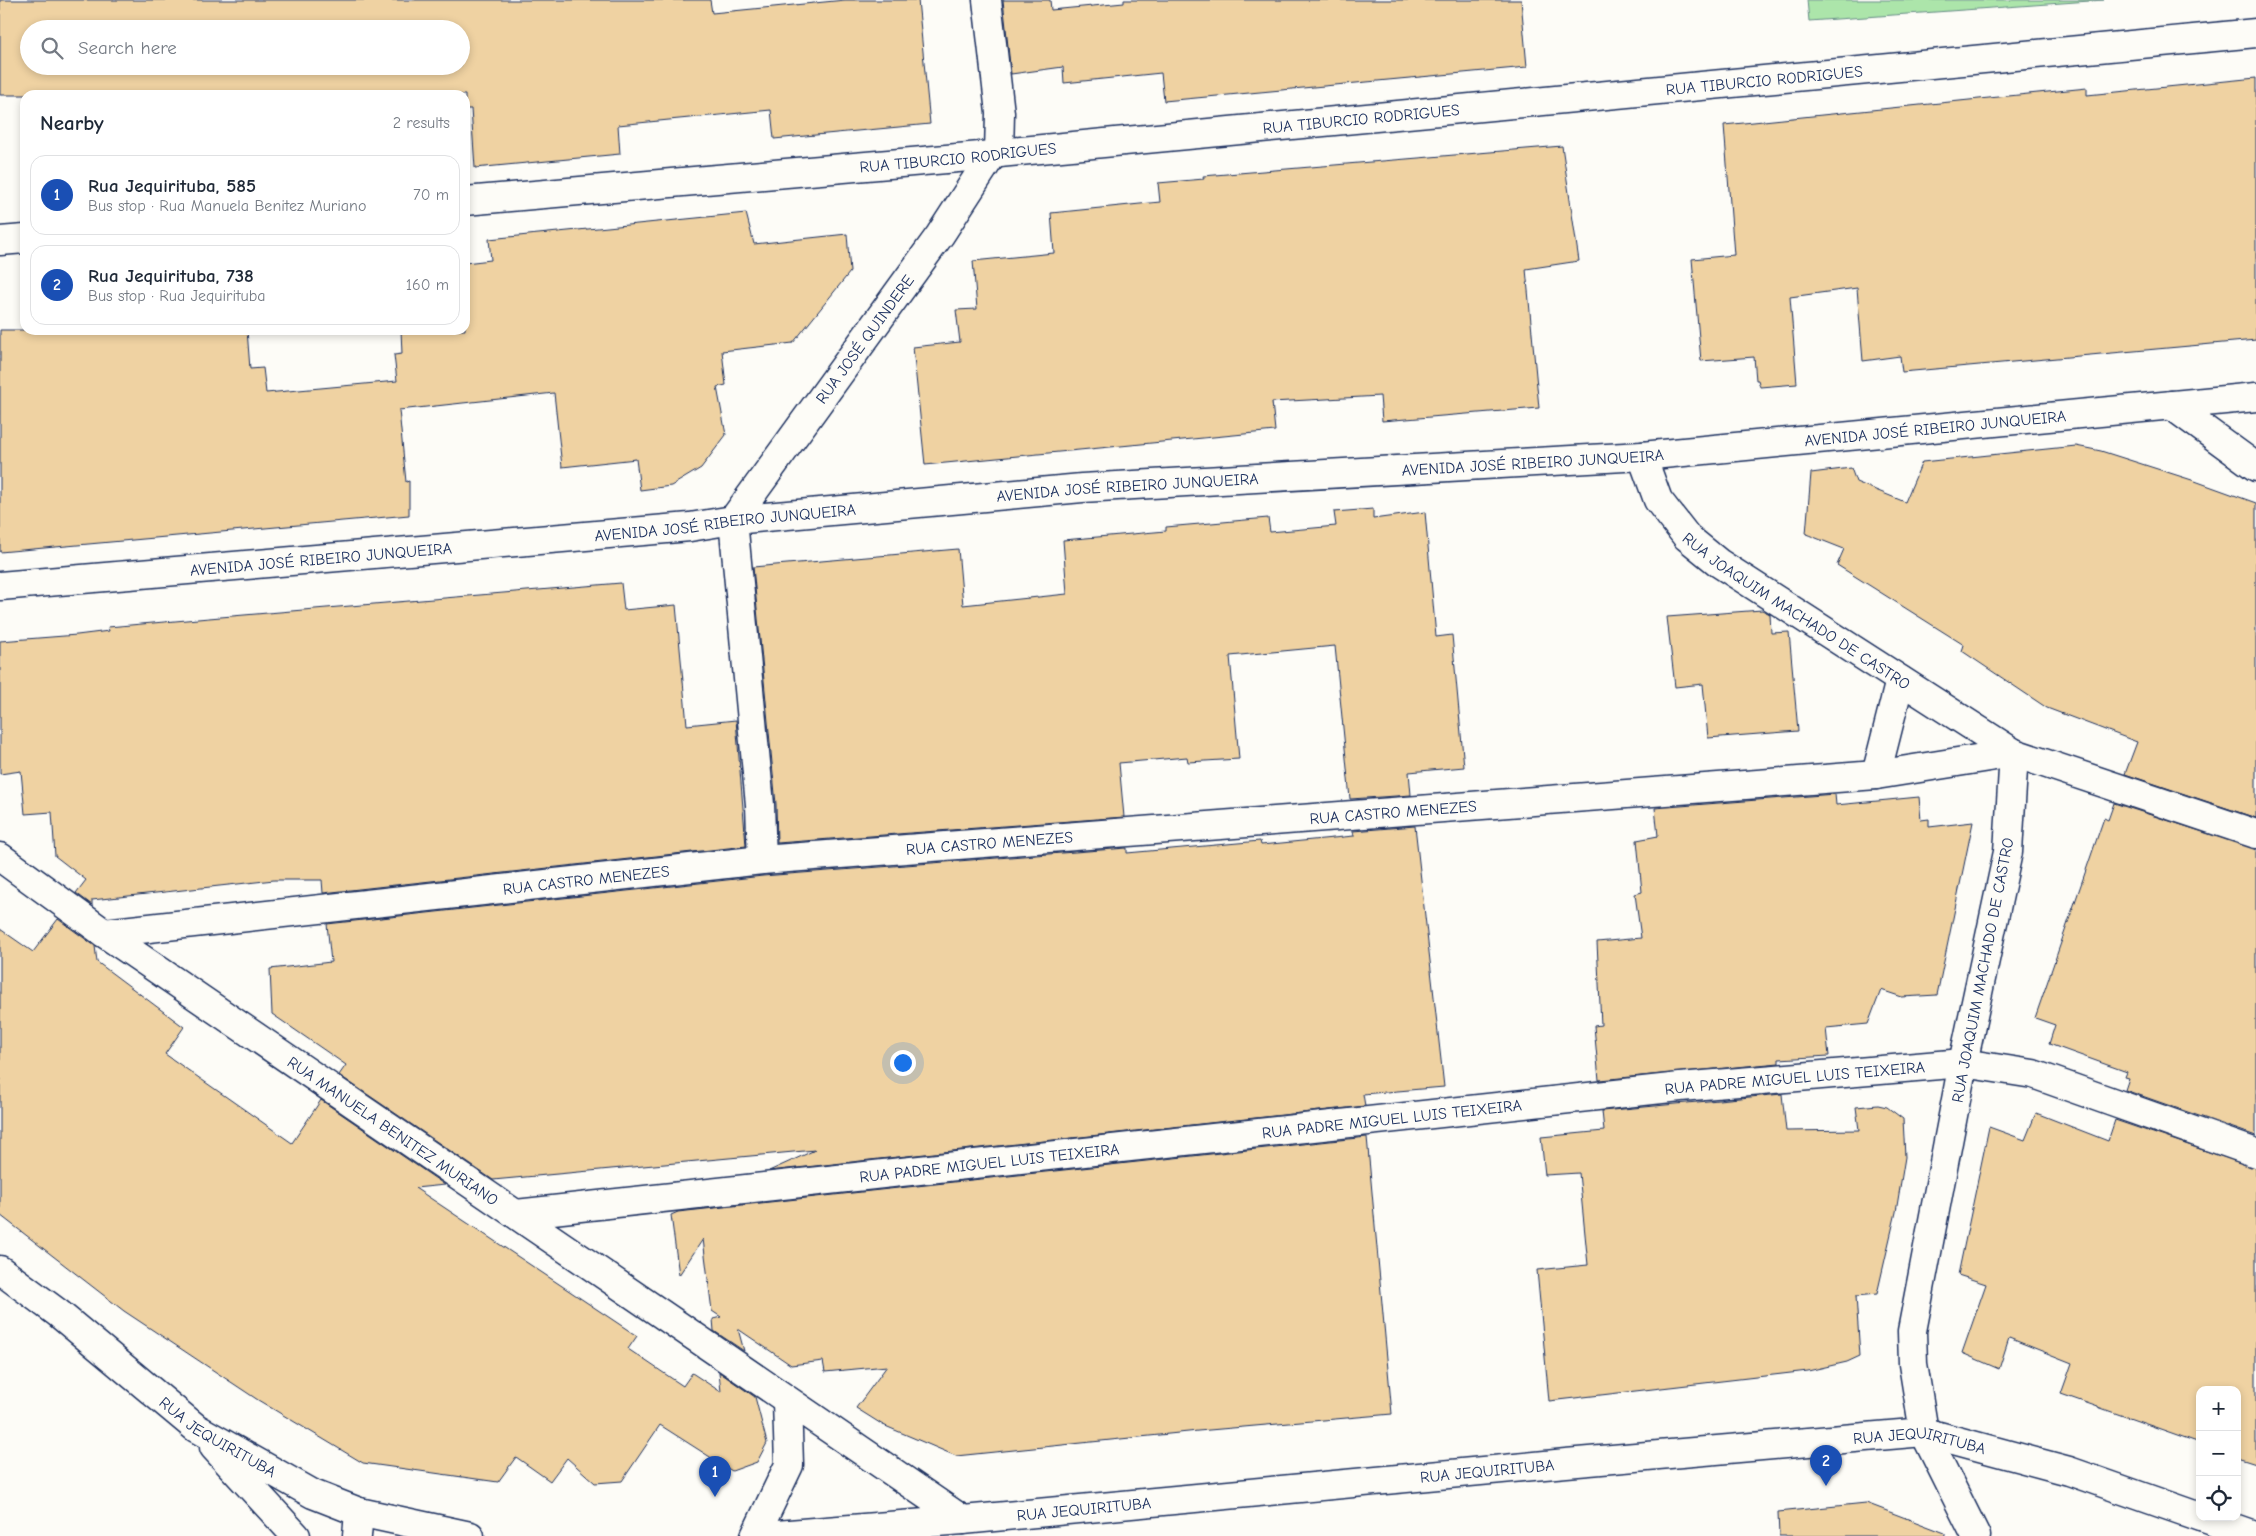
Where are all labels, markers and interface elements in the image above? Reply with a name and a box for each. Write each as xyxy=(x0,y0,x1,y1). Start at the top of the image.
search box xyxy=(20,20,470,75)
icon: search xyxy=(38,34,66,62)
text: Search here xyxy=(78,37,177,59)
street label: RUA TIBURCIO RODRIGUES xyxy=(1665,63,1864,99)
street label: RUA TIBURCIO RODRIGUES xyxy=(1262,101,1461,138)
text: Nearby xyxy=(40,111,104,135)
text: 2 results xyxy=(393,114,450,132)
street label: RUA TIBURCIO RODRIGUES xyxy=(859,140,1057,177)
text: Rua Jequirituba, 585 xyxy=(88,175,256,197)
text: 1 xyxy=(54,186,60,204)
text: 70 m xyxy=(413,186,449,204)
text: Bus stop · Rua Manuela Benitez Muriano xyxy=(88,197,366,215)
text: Rua Jequirituba, 738 xyxy=(88,265,254,287)
street label: RUA JOSÉ QUINDERE xyxy=(813,271,918,407)
text: 2 xyxy=(53,276,61,294)
text: 160 m xyxy=(406,276,449,294)
text: Bus stop · Rua Jequirituba xyxy=(88,287,266,305)
street label: AVENIDA JOSÉ RIBEIRO JUNQUEIRA xyxy=(1804,407,2067,450)
street label: AVENIDA JOSÉ RIBEIRO JUNQUEIRA xyxy=(1401,446,1665,480)
street label: AVENIDA JOSÉ RIBEIRO JUNQUEIRA xyxy=(996,470,1259,506)
street label: AVENIDA JOSÉ RIBEIRO JUNQUEIRA xyxy=(594,501,857,545)
street label: RUA JOAQUIM MACHADO DE CASTRO xyxy=(1679,529,1913,694)
street label: AVENIDA JOSÉ RIBEIRO JUNQUEIRA xyxy=(189,539,453,580)
street label: RUA CASTRO MENEZES xyxy=(1309,797,1478,828)
street label: RUA CASTRO MENEZES xyxy=(905,828,1074,859)
street label: RUA JOAQUIM MACHADO DE CASTRO xyxy=(1948,836,2018,1104)
street label: RUA CASTRO MENEZES xyxy=(502,862,671,899)
your location xyxy=(890,1050,916,1076)
street label: RUA MANUELA BENITEZ MURIANO xyxy=(284,1053,501,1210)
street label: RUA PADRE MIGUEL LUIS TEIXEIRA xyxy=(1664,1058,1926,1099)
street label: RUA PADRE MIGUEL LUIS TEIXEIRA xyxy=(1261,1096,1523,1143)
street label: RUA PADRE MIGUEL LUIS TEIXEIRA xyxy=(858,1140,1120,1186)
map controls xyxy=(2196,1386,2241,1521)
button: + xyxy=(2196,1386,2241,1431)
street label: RUA JEQUIRITUBA xyxy=(156,1393,279,1481)
street label: RUA JEQUIRITUBA xyxy=(1852,1424,1988,1458)
button: − xyxy=(2196,1431,2241,1476)
pin: 2 xyxy=(1810,1445,1842,1486)
pin: 1 xyxy=(699,1456,731,1497)
street label: RUA JEQUIRITUBA xyxy=(1419,1456,1555,1487)
button: locate xyxy=(2196,1476,2241,1521)
street label: RUA JEQUIRITUBA xyxy=(1016,1494,1152,1525)

